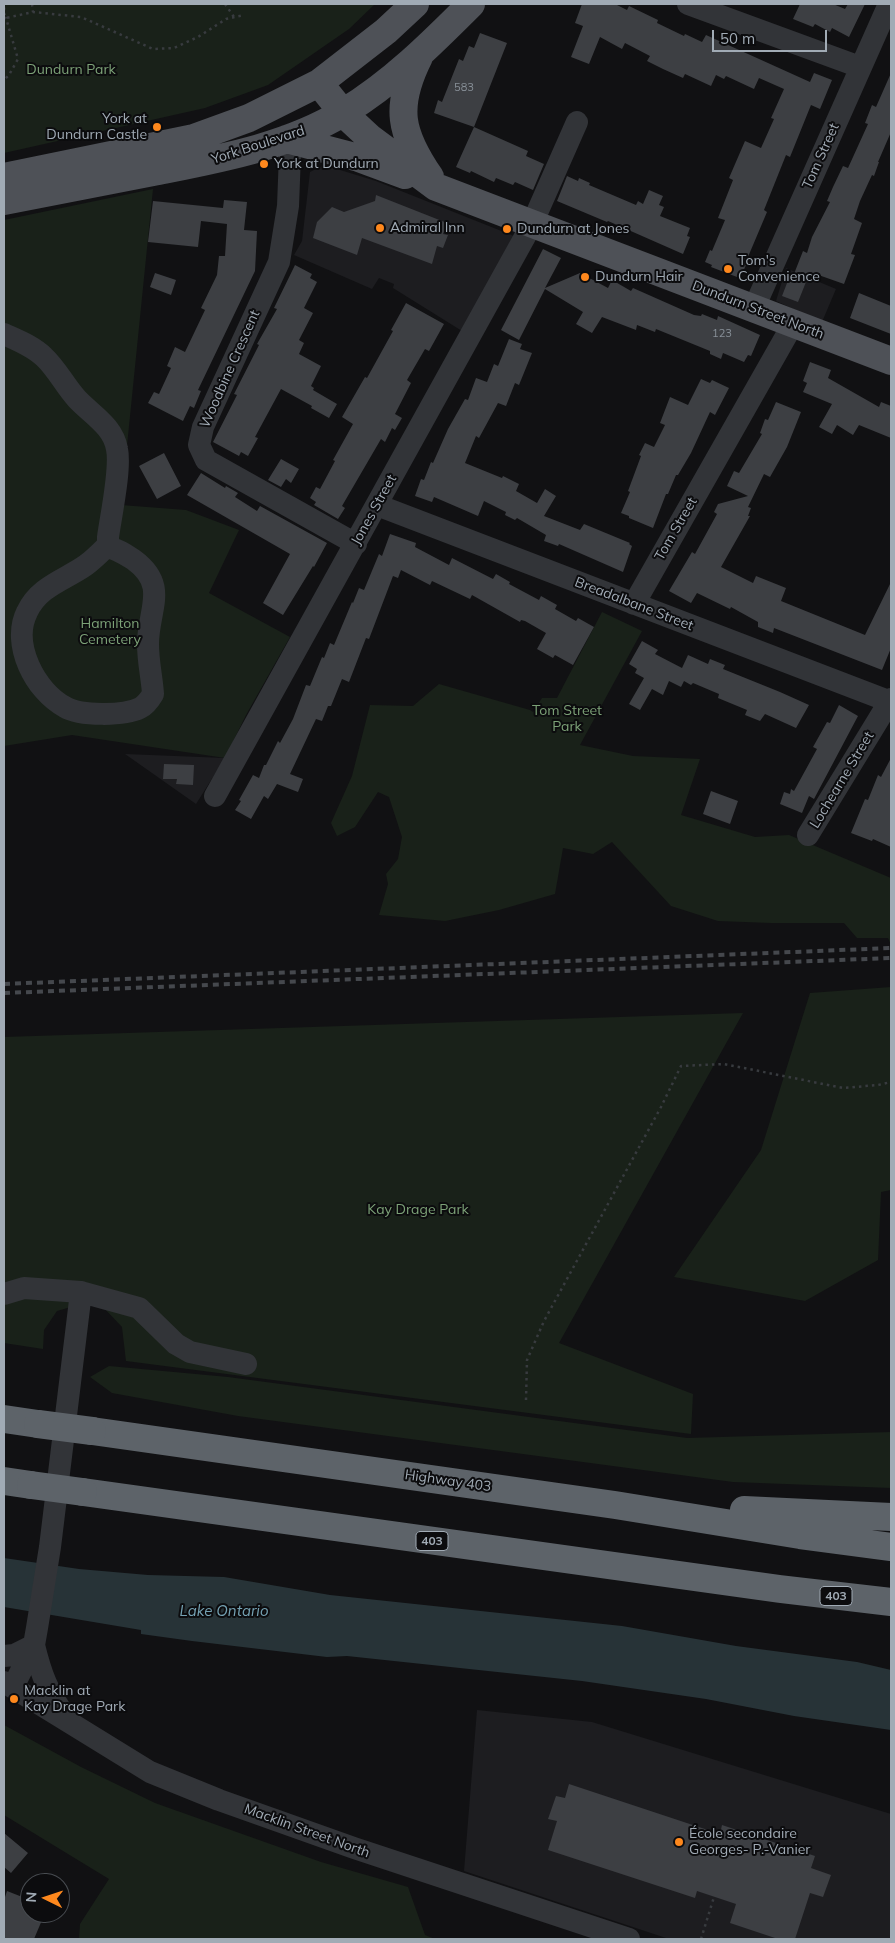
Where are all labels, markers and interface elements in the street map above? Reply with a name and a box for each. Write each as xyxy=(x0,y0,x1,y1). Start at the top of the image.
scale bar xyxy=(715,20,830,52)
text: 50 m xyxy=(720,29,755,48)
park label: Dundurn Park xyxy=(26,62,116,78)
house number: 583 xyxy=(454,81,474,95)
place label: York at Dundurn Castle xyxy=(46,111,147,144)
marker: York at Dundurn Castle xyxy=(151,121,163,133)
street label: Tom Street xyxy=(799,121,843,191)
street label: York Boulevard xyxy=(209,122,307,168)
place label: York at Dundurn xyxy=(274,156,379,172)
marker: York at Dundurn xyxy=(258,158,270,170)
place label: Admiral Inn xyxy=(390,220,465,236)
place label: Dundurn at Jones xyxy=(517,221,629,237)
marker: Admiral Inn xyxy=(374,222,386,234)
marker: Dundurn at Jones xyxy=(501,223,513,235)
place label: Tom's Convenience xyxy=(738,253,820,286)
marker: Tom's Convenience xyxy=(722,263,734,275)
place label: Dundurn Hair xyxy=(595,269,683,285)
marker: Dundurn Hair xyxy=(579,271,591,283)
street label: Dundurn Street North xyxy=(690,277,826,343)
street label: Woodbine Crescent xyxy=(197,308,263,430)
house number: 123 xyxy=(712,327,732,341)
street label: Jones Street xyxy=(348,472,400,548)
street label: Tom Street xyxy=(651,494,701,564)
street label: Breadalbane Street xyxy=(572,574,696,634)
park label: Hamilton Cemetery xyxy=(79,616,141,648)
park label: Tom Street Park xyxy=(532,703,602,736)
street label: Lochearne Street xyxy=(806,729,878,831)
park label: Kay Drage Park xyxy=(367,1202,469,1218)
street label: Highway 403 xyxy=(404,1467,492,1495)
road number: 403 xyxy=(416,1532,448,1550)
road number: 403 xyxy=(820,1586,852,1605)
water label: Lake Ontario xyxy=(180,1602,268,1620)
place label: Macklin at Kay Drage Park xyxy=(24,1683,125,1715)
marker: Macklin at Kay Drage Park xyxy=(8,1693,20,1705)
street label: Macklin Street North xyxy=(242,1800,372,1862)
place label: École secondaire Georges- P.-Vanier xyxy=(689,1826,810,1858)
marker: École secondaire Georges- P.-Vanier xyxy=(673,1836,685,1848)
north arrow xyxy=(20,1873,70,1923)
text: N xyxy=(22,1891,40,1903)

